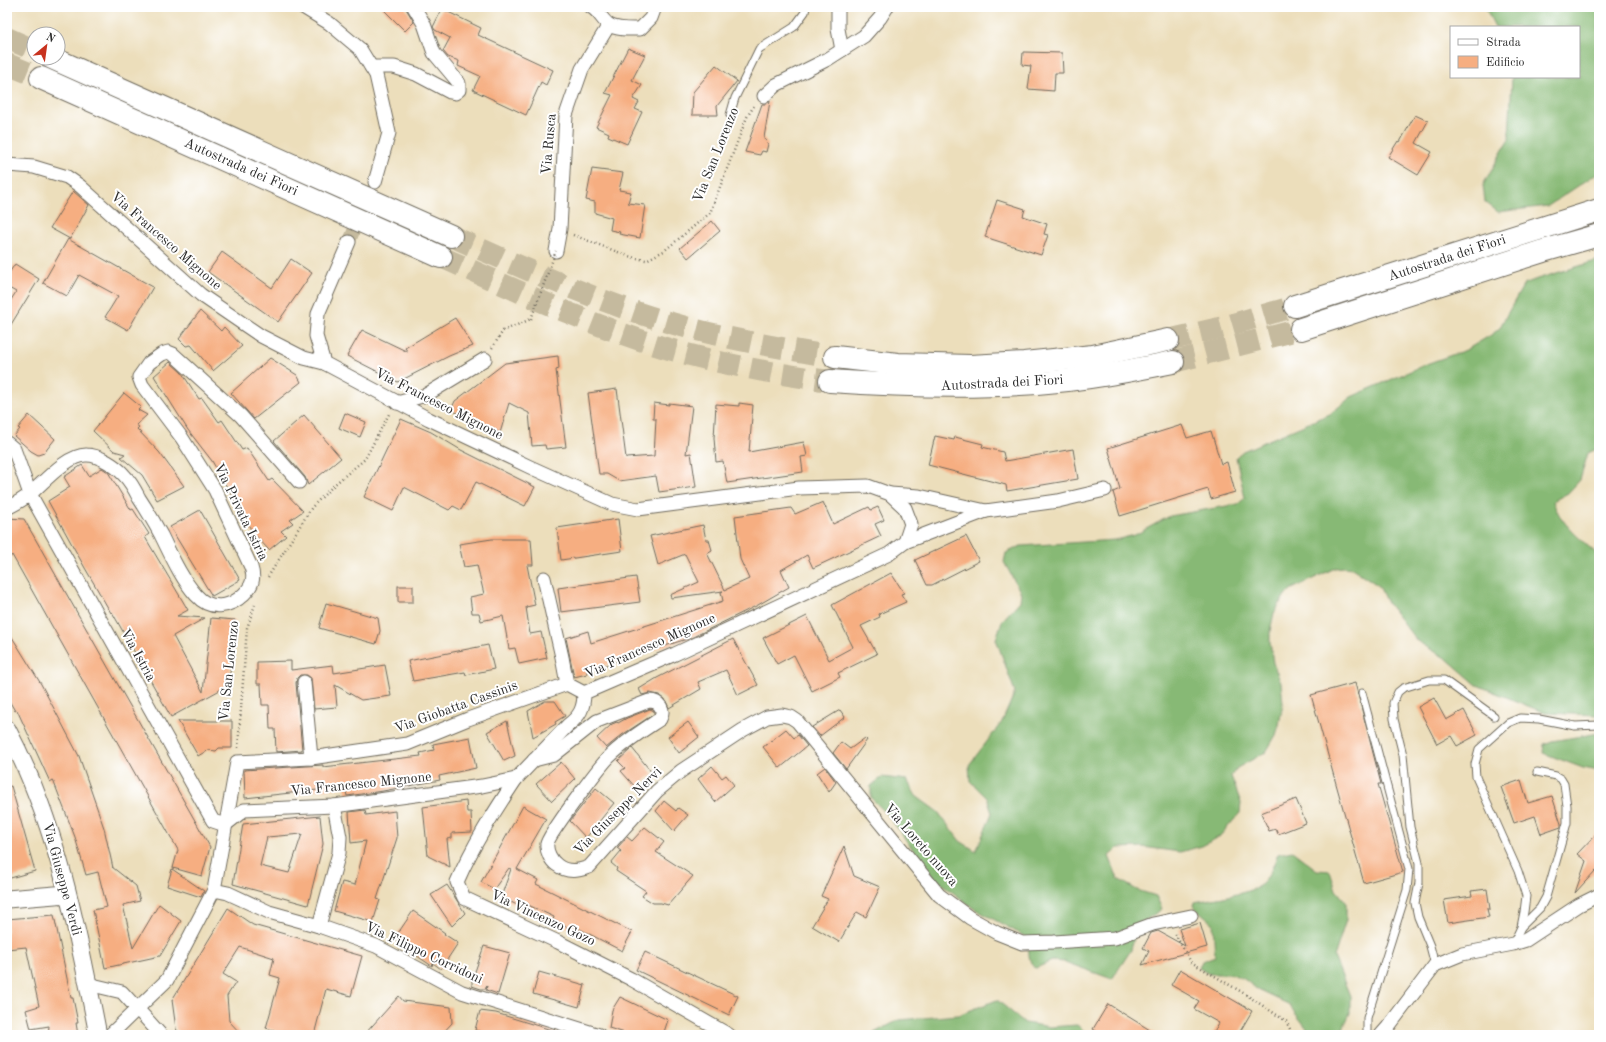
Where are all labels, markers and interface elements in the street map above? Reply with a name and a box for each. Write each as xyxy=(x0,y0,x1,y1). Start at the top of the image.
north arrow xyxy=(26,26,66,66)
legend xyxy=(1450,26,1580,78)
text: N xyxy=(44,32,57,46)
text: Strada xyxy=(1486,37,1521,49)
text: Edificio xyxy=(1486,57,1525,69)
street label: Via San Lorenzo xyxy=(691,105,741,204)
street label: Via Rusca xyxy=(539,113,559,175)
street label: Autostrada dei Fiori xyxy=(182,136,300,198)
street label: Via Francesco Mignone xyxy=(108,189,224,293)
street label: Autostrada dei Fiori xyxy=(1386,232,1508,284)
street label: Via Francesco Mignone xyxy=(373,366,505,442)
street label: Autostrada dei Fiori xyxy=(940,373,1064,393)
street label: Via Privata Istria xyxy=(211,461,271,563)
street label: Via Francesco Mignone xyxy=(582,611,718,681)
street label: Via San Lorenzo xyxy=(217,620,241,722)
street label: Via Istria xyxy=(118,626,158,684)
street label: Via Giobatta Cassinis xyxy=(393,678,519,736)
street label: Via Giuseppe Nervi xyxy=(571,764,665,858)
street label: Via Francesco Mignone xyxy=(290,770,432,798)
street label: Via Loreto nuova xyxy=(881,801,961,889)
street label: Via Giuseppe Verdi xyxy=(40,821,84,937)
street label: Via Vincenzo Gozo xyxy=(489,888,597,948)
street label: Via Filippo Corridoni xyxy=(363,920,485,987)

